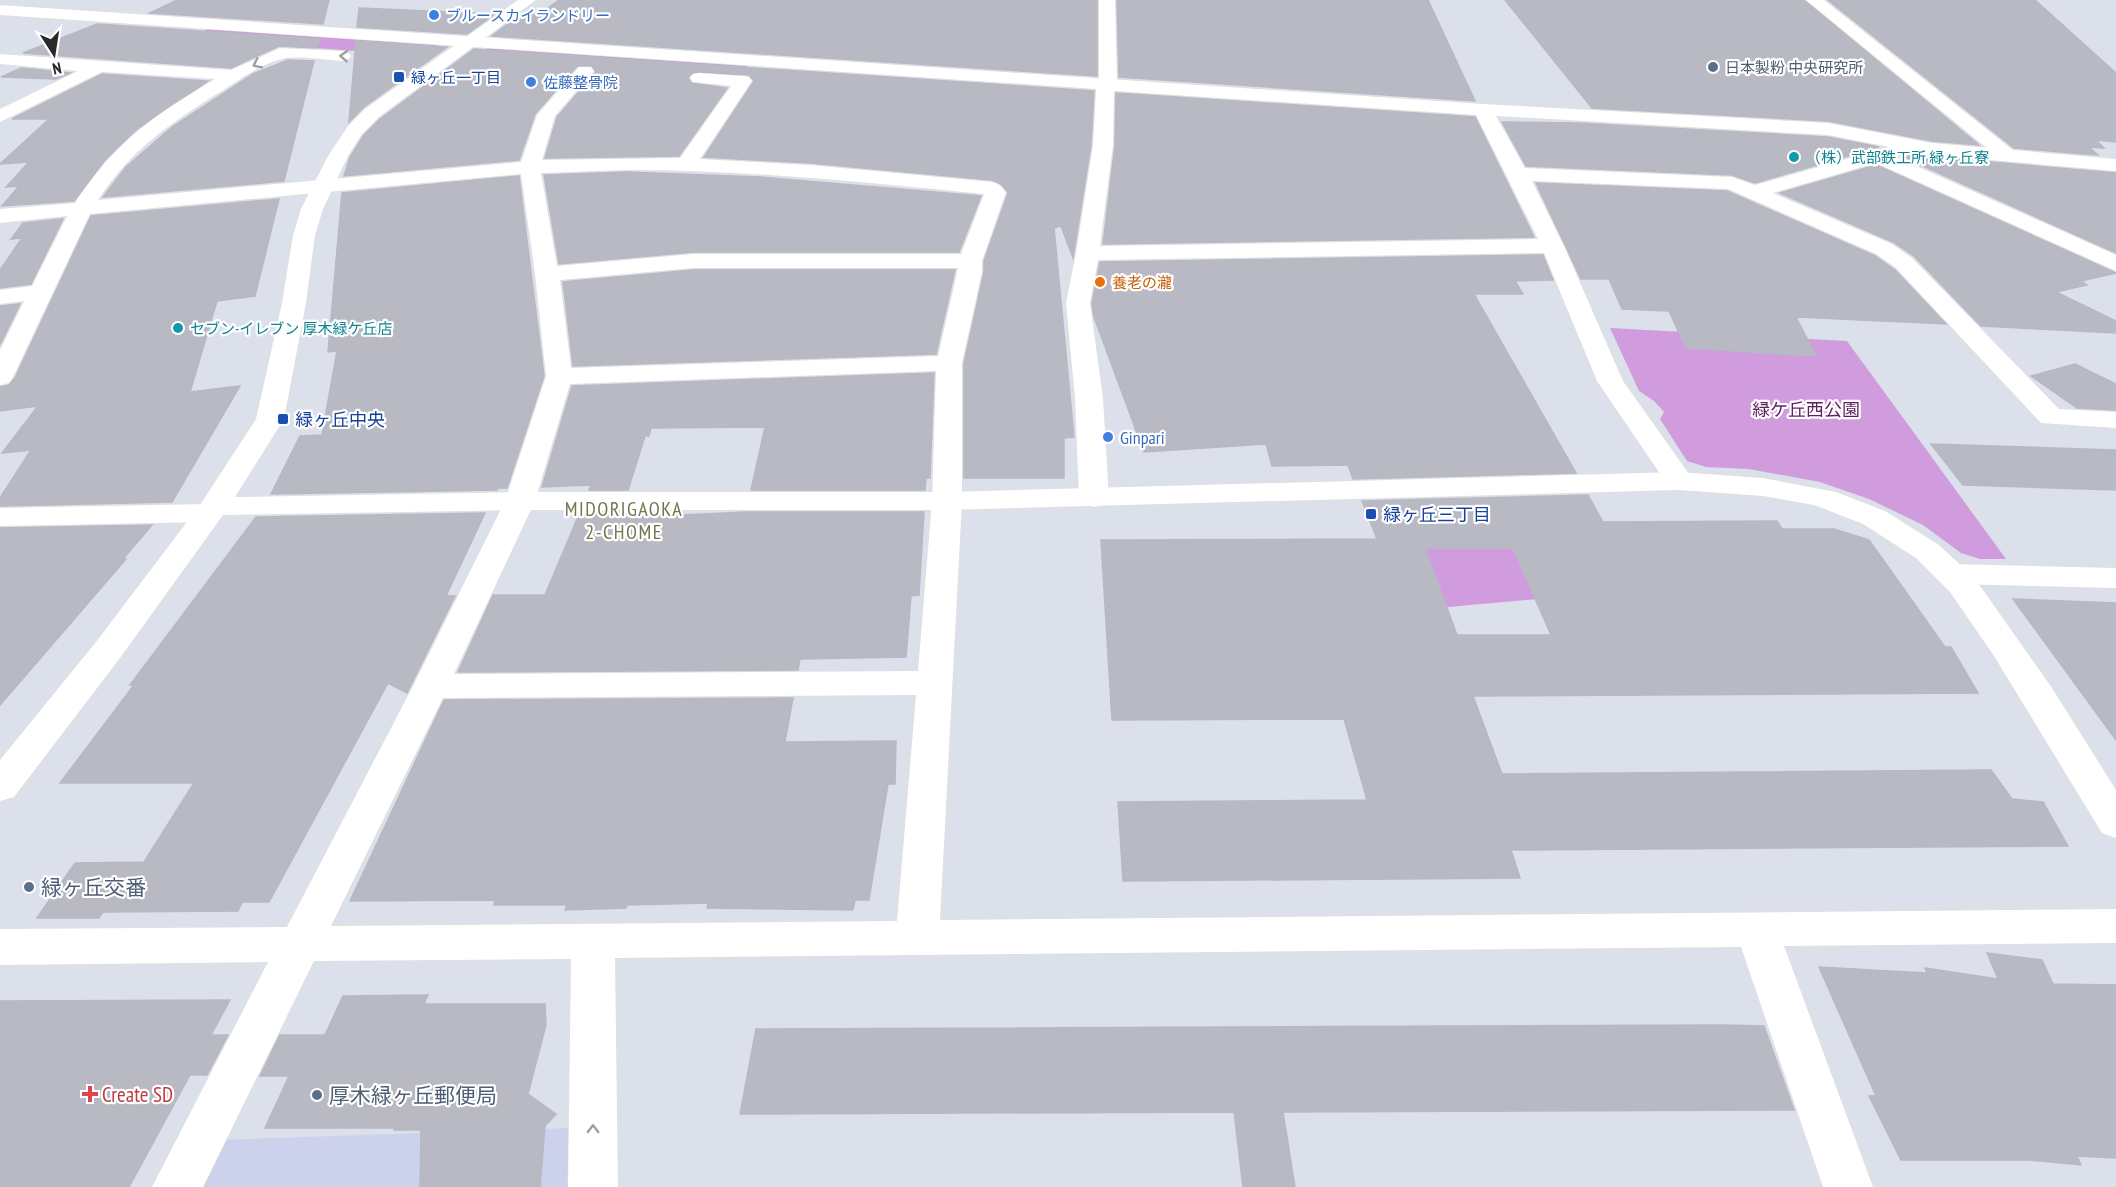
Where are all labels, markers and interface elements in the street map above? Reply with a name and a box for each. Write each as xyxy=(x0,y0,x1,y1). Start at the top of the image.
place label: ブルースカイランドリー xyxy=(446,6,610,25)
marker: ブルースカイランドリー xyxy=(427,8,441,22)
north arrow xyxy=(24,24,84,84)
one-way arrow xyxy=(339,50,348,63)
one-way arrow xyxy=(253,57,264,68)
text: N xyxy=(51,58,63,79)
place label: 日本製粉 中央研究所 xyxy=(1725,58,1863,77)
marker: 日本製粉 中央研究所 xyxy=(1706,60,1720,74)
place label: 緑ヶ丘一丁目 xyxy=(411,68,501,87)
marker: 緑ヶ丘一丁目 xyxy=(392,70,406,84)
place label: 佐藤整骨院 xyxy=(543,73,618,92)
marker: 佐藤整骨院 xyxy=(524,75,538,89)
place label: （株）武部鉄工所 緑ヶ丘寮 xyxy=(1806,148,1989,167)
marker: （株）武部鉄工所 緑ヶ丘寮 xyxy=(1787,150,1801,164)
place label: 養老の瀧 xyxy=(1112,273,1172,292)
marker: 養老の瀧 xyxy=(1093,275,1107,289)
place label: セブン-イレブン 厚木緑ケ丘店 xyxy=(190,319,393,338)
marker: セブン-イレブン 厚木緑ケ丘店 xyxy=(171,321,185,335)
park label: 緑ケ丘西公園 xyxy=(1752,398,1860,421)
place label: 緑ヶ丘中央 xyxy=(295,408,385,431)
marker: 緑ヶ丘中央 xyxy=(276,412,290,426)
place label: Ginpari xyxy=(1120,426,1165,449)
marker: Ginpari xyxy=(1101,430,1115,444)
district label: MIDORIGAOKA 2-CHOME xyxy=(565,496,683,545)
place label: 緑ヶ丘三丁目 xyxy=(1383,503,1491,526)
marker: 緑ヶ丘三丁目 xyxy=(1364,507,1378,521)
place label: 緑ヶ丘交番 xyxy=(41,874,146,901)
marker: 緑ヶ丘交番 xyxy=(22,880,36,894)
place label: Create SD xyxy=(102,1081,173,1108)
place label: 厚木緑ヶ丘郵便局 xyxy=(329,1082,497,1109)
marker: Create SD xyxy=(83,1087,97,1101)
marker: 厚木緑ヶ丘郵便局 xyxy=(310,1088,324,1102)
one-way arrow xyxy=(587,1124,599,1133)

